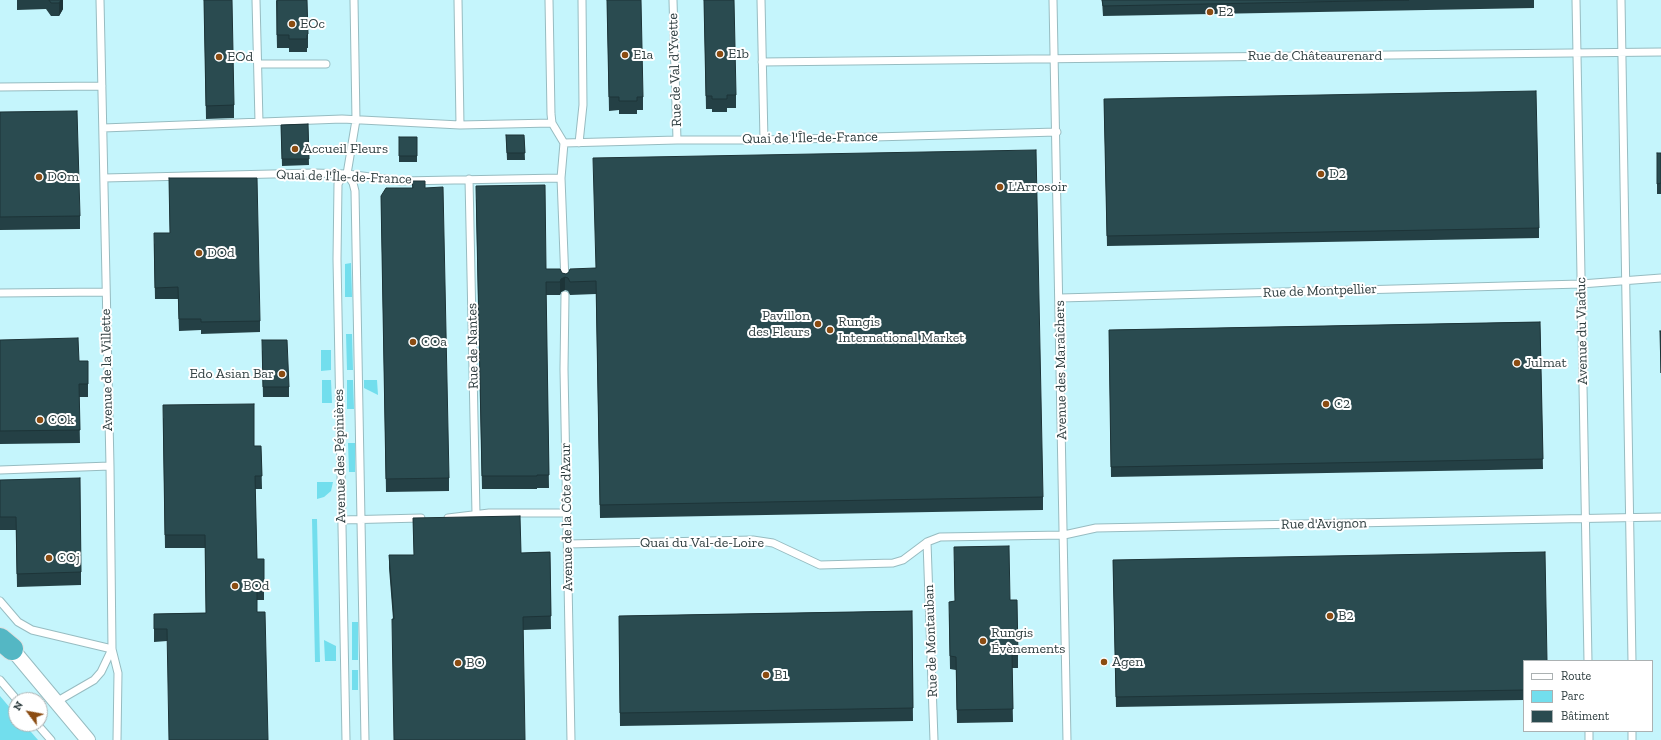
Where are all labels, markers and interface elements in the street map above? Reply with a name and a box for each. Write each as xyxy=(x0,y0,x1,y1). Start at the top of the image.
place label: E2 xyxy=(1218,4,1233,20)
marker: E2 xyxy=(1205,7,1215,17)
street label: Rue de Val d'Yvette xyxy=(665,13,685,127)
place label: EOc xyxy=(300,16,325,32)
marker: EOc xyxy=(287,19,297,29)
place label: E1b xyxy=(728,46,749,62)
place label: E1a xyxy=(633,47,653,63)
street label: Rue de Châteaurenard xyxy=(1248,48,1382,64)
place label: EOd xyxy=(227,49,253,65)
marker: E1b xyxy=(715,49,725,59)
marker: E1a xyxy=(620,50,630,60)
marker: EOd xyxy=(214,52,224,62)
street label: Quai de l'Île-de-France xyxy=(742,128,878,148)
place label: Accueil Fleurs xyxy=(303,141,388,157)
marker: Accueil Fleurs xyxy=(290,144,300,154)
street label: Quai de l'Île-de-France xyxy=(276,166,412,188)
place label: D2 xyxy=(1329,166,1346,182)
place label: DOm xyxy=(47,169,79,185)
marker: D2 xyxy=(1316,169,1326,179)
marker: DOm xyxy=(34,172,44,182)
place label: L'Arrosoir xyxy=(1008,179,1067,195)
marker: L'Arrosoir xyxy=(995,182,1005,192)
place label: DOd xyxy=(207,245,235,261)
marker: DOd xyxy=(194,248,204,258)
street label: Avenue du Viaduc xyxy=(1573,277,1591,385)
street label: Rue de Montpellier xyxy=(1263,281,1377,301)
street label: Avenue des Maraîchers xyxy=(1051,300,1071,440)
street label: Rue de Nantes xyxy=(464,303,482,389)
place label: Pavillon des Fleurs xyxy=(748,308,810,340)
street label: Avenue de la Villette xyxy=(98,309,116,431)
place label: Rungis International Market xyxy=(838,314,965,346)
marker: Pavillon des Fleurs xyxy=(813,319,823,329)
marker: Rungis International Market xyxy=(825,325,835,335)
place label: COa xyxy=(421,334,447,350)
marker: COa xyxy=(408,337,418,347)
place label: Julmat xyxy=(1525,355,1567,371)
marker: Julmat xyxy=(1512,358,1522,368)
place label: Edo Asian Bar xyxy=(190,366,274,382)
marker: Edo Asian Bar xyxy=(277,369,287,379)
street label: Avenue des Pépinières xyxy=(330,389,350,523)
place label: C2 xyxy=(1334,396,1350,412)
marker: C2 xyxy=(1321,399,1331,409)
place label: COk xyxy=(48,412,74,428)
marker: COk xyxy=(35,415,45,425)
street label: Avenue de la Côte d'Azur xyxy=(557,443,577,591)
street label: Rue d'Avignon xyxy=(1281,515,1367,533)
street label: Quai du Val-de-Loire xyxy=(640,535,764,551)
place label: COj xyxy=(57,550,80,566)
marker: COj xyxy=(44,553,54,563)
place label: BOd xyxy=(243,578,269,594)
marker: BOd xyxy=(230,581,240,591)
street label: Rue de Montauban xyxy=(921,584,941,698)
place label: B2 xyxy=(1338,608,1354,624)
marker: B2 xyxy=(1325,611,1335,621)
place label: Rungis Évènements xyxy=(991,625,1065,658)
marker: Rungis Évènements xyxy=(978,636,988,646)
place label: Agen xyxy=(1112,654,1143,670)
place label: BO xyxy=(466,655,485,671)
marker: Agen xyxy=(1099,657,1109,667)
marker: BO xyxy=(453,658,463,668)
legend xyxy=(1523,660,1653,732)
place label: B1 xyxy=(774,667,788,683)
text: Route xyxy=(1561,669,1591,683)
marker: B1 xyxy=(761,670,771,680)
text: Parc xyxy=(1561,689,1584,703)
north arrow xyxy=(8,692,48,732)
text: N xyxy=(11,699,26,713)
text: Bâtiment xyxy=(1561,709,1609,723)

